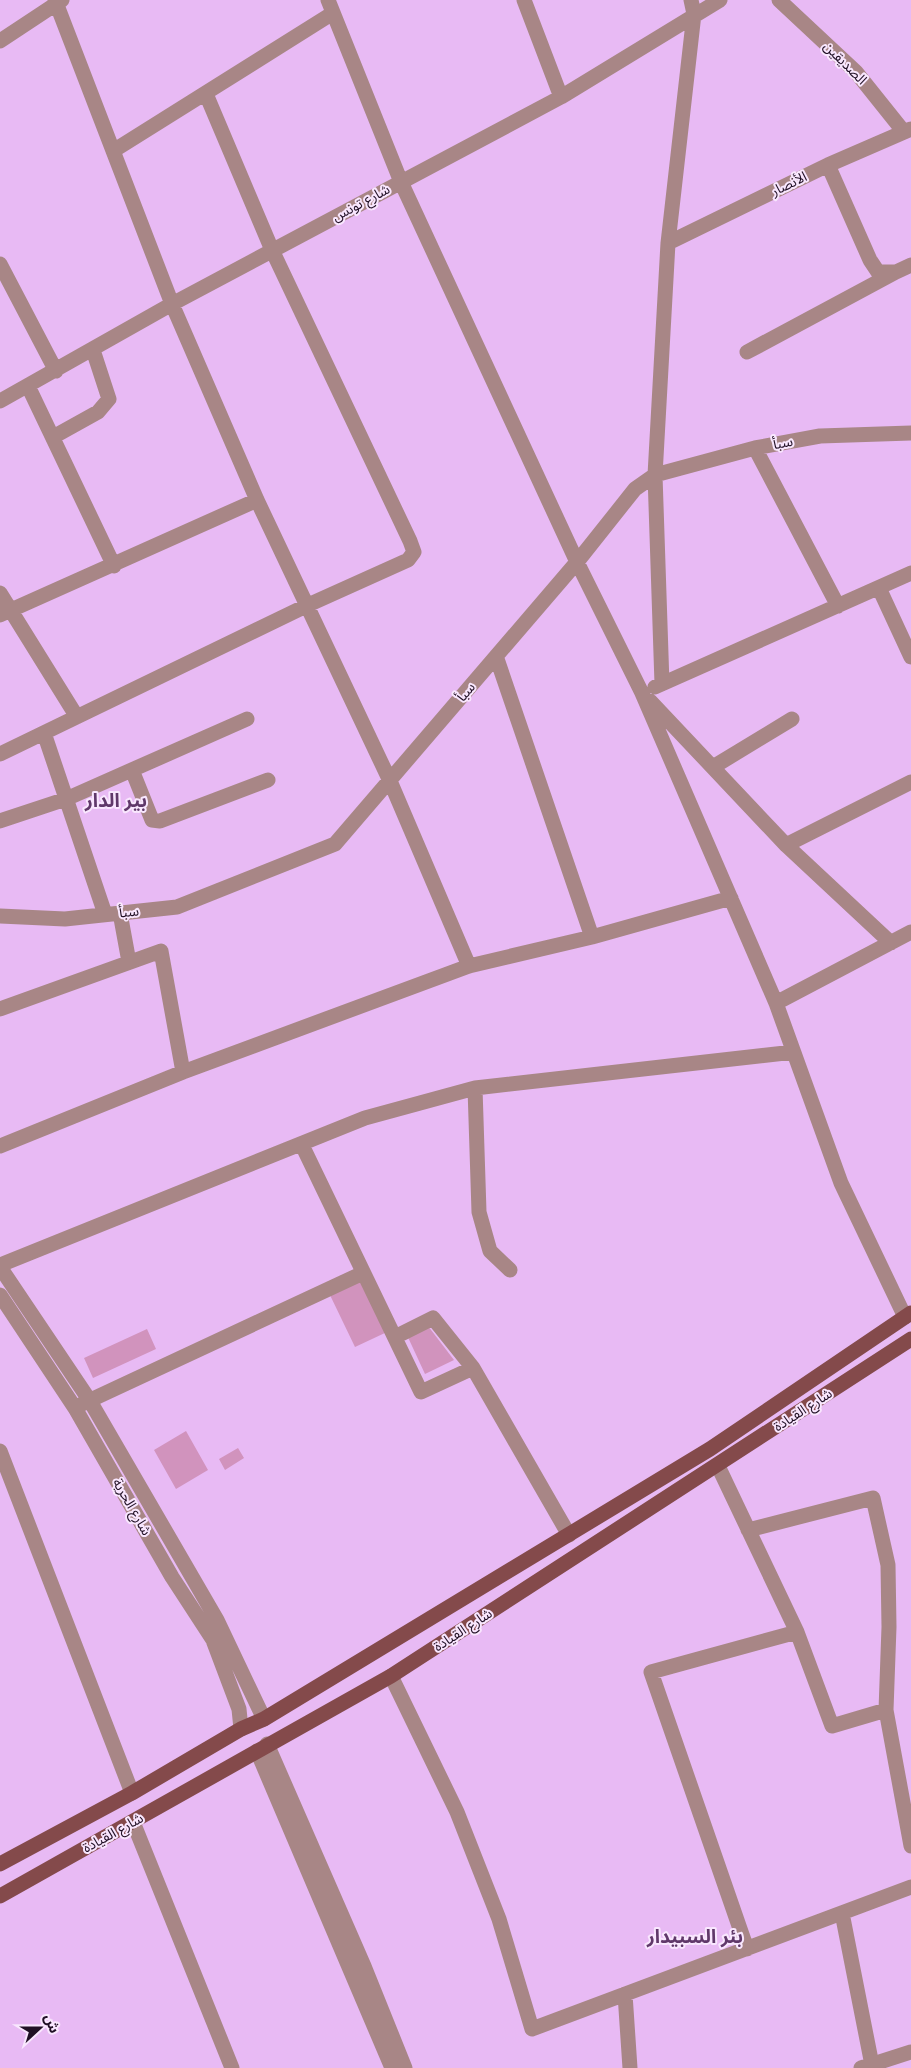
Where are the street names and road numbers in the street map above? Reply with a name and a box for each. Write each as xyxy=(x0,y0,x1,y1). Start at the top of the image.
street label: الصديقين xyxy=(820,38,870,88)
street label: الأنصار xyxy=(767,168,810,200)
street label: شارع تونس xyxy=(329,181,394,227)
street label: سبأ xyxy=(771,432,794,453)
street label: سبأ xyxy=(452,678,479,705)
street label: سبأ xyxy=(118,902,140,922)
street label: شارع القيادة xyxy=(770,1385,837,1437)
street label: شارع الحرية xyxy=(107,1475,155,1540)
street label: شارع القيادة xyxy=(430,1605,497,1657)
street label: شارع القيادة xyxy=(80,1809,147,1858)

